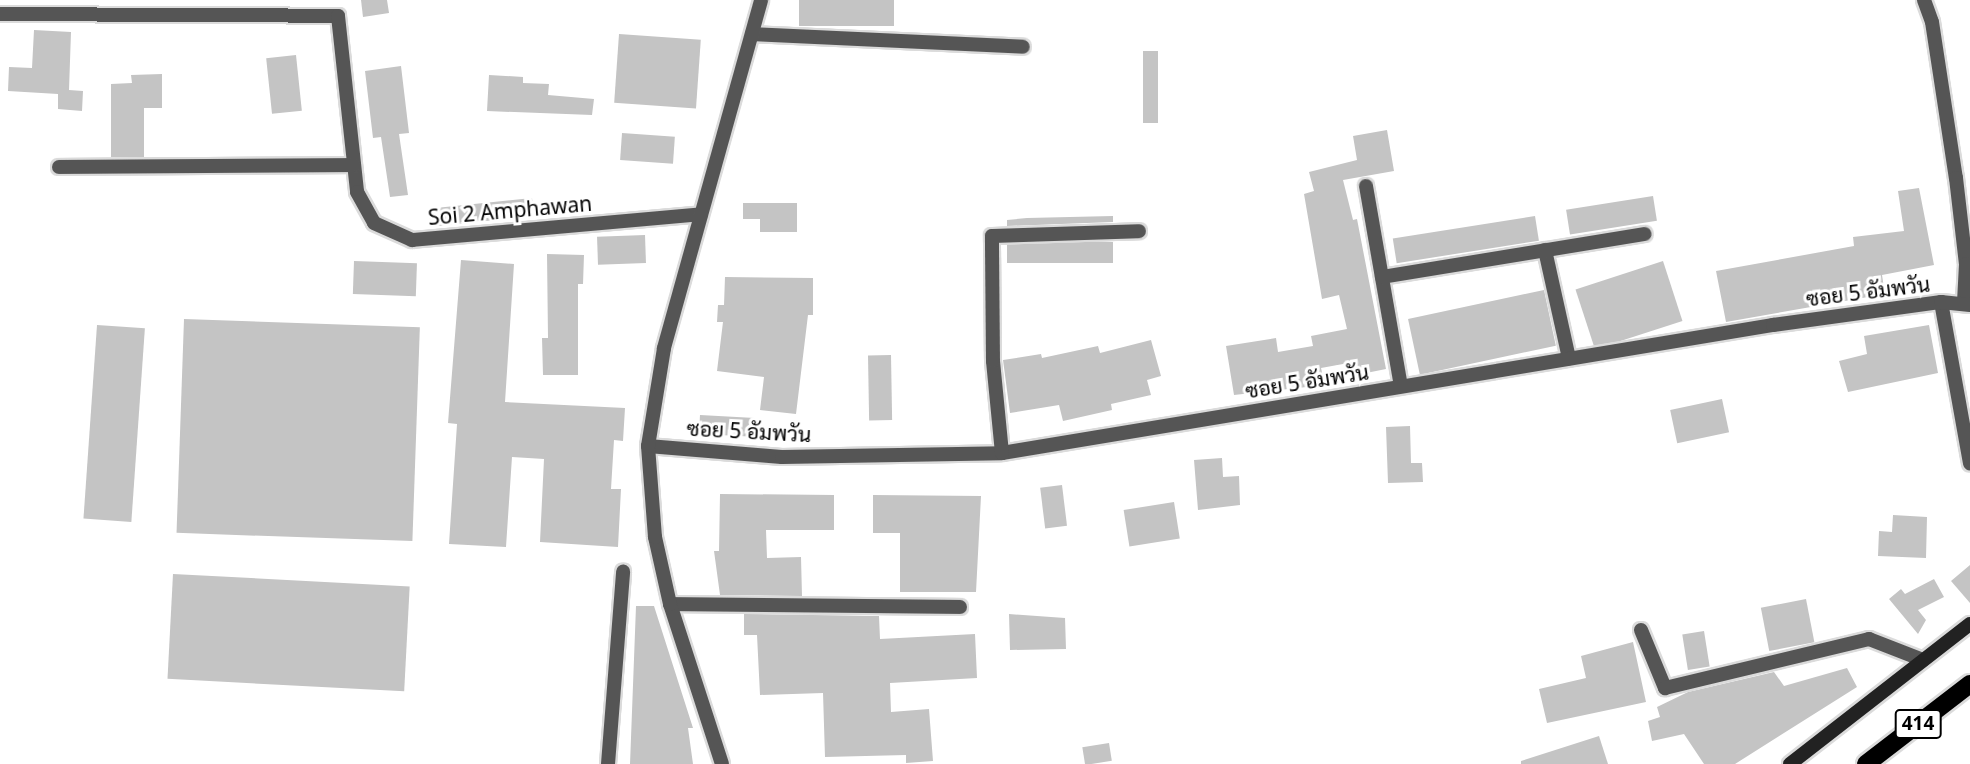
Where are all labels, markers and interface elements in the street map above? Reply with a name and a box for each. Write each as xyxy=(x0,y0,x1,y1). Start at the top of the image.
street label: Soi 2 Amphawan xyxy=(427,190,593,230)
street label: ซอย 5 อัมพวัน xyxy=(1805,271,1931,311)
street label: ซอย 5 อัมพวัน xyxy=(1243,359,1371,403)
street label: ซอย 5 อัมพวัน xyxy=(686,415,812,447)
road number: 414 xyxy=(1894,708,1942,740)

